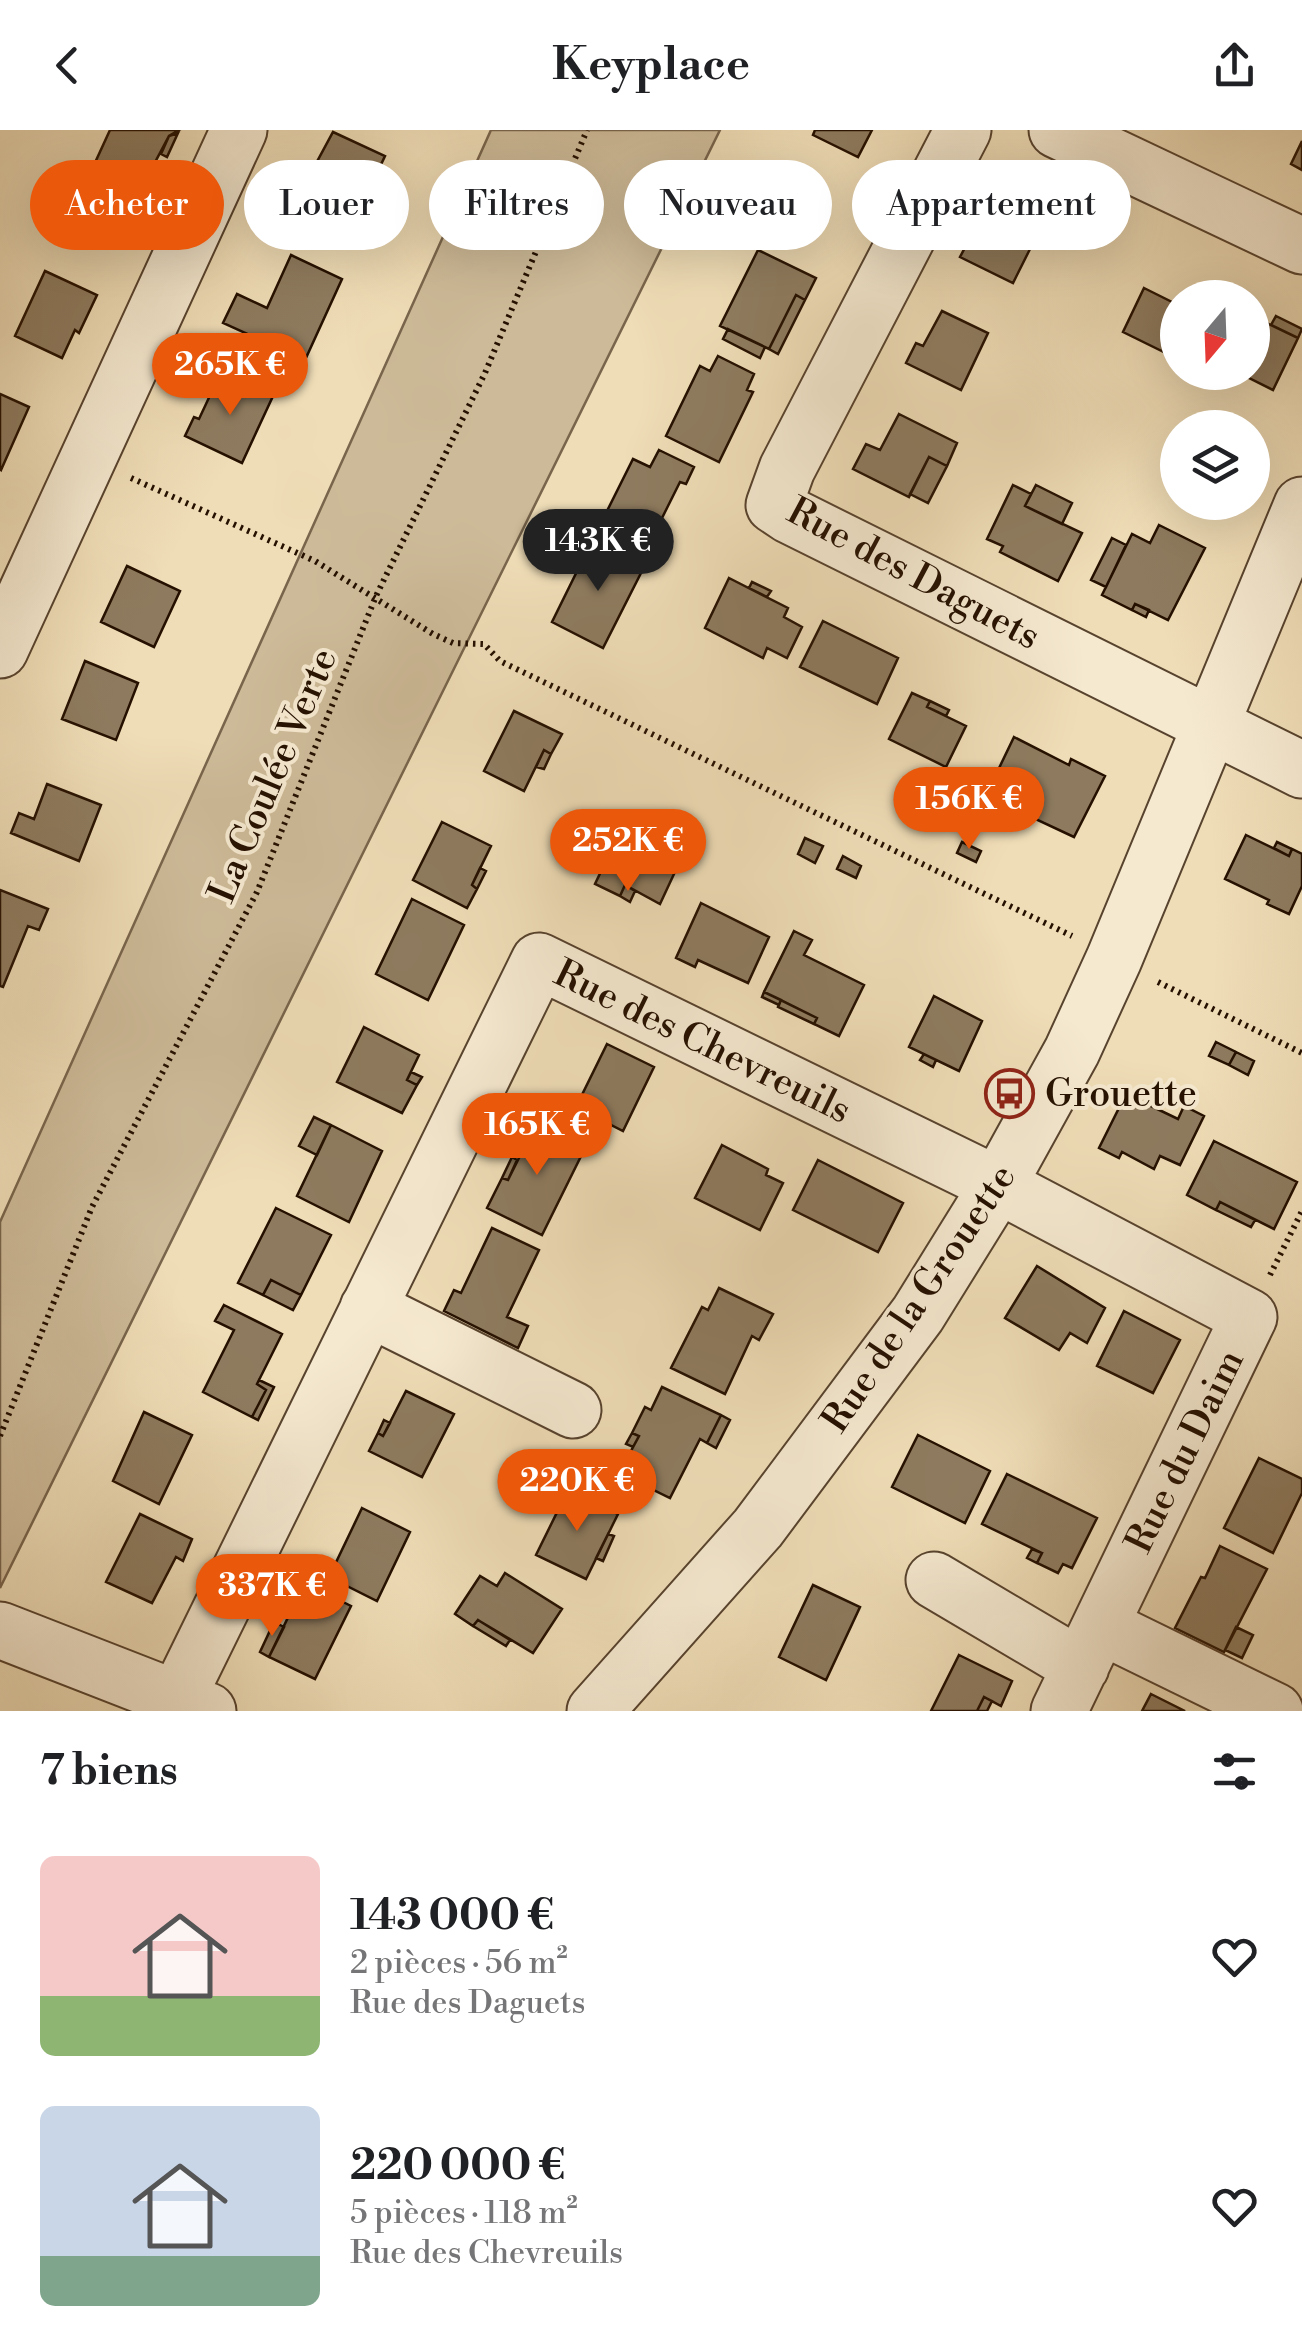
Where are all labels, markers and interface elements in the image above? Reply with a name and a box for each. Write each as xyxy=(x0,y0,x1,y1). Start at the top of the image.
text: Keyplace xyxy=(552,37,750,94)
icon: back xyxy=(40,38,95,93)
icon: share xyxy=(1207,38,1262,93)
chip: Acheter xyxy=(30,160,224,250)
chip: Louer xyxy=(244,160,409,250)
chip: Filtres xyxy=(429,160,604,250)
chip: Nouveau xyxy=(624,160,832,250)
chip: Appartement xyxy=(852,160,1131,250)
north arrow xyxy=(1160,280,1270,390)
map controls xyxy=(1160,280,1270,520)
pin: 265K € xyxy=(149,333,311,418)
text: 265K € xyxy=(174,345,286,385)
button: layers xyxy=(1160,410,1270,520)
street label: Rue des Daguets xyxy=(779,488,1048,661)
pin: 143K € xyxy=(517,509,679,594)
text: 143K € xyxy=(545,521,651,561)
street label: La Coulée Verte xyxy=(199,641,348,910)
pin: 156K € xyxy=(888,767,1050,852)
text: 156K € xyxy=(915,779,1023,819)
pin: 252K € xyxy=(547,809,709,894)
text: 252K € xyxy=(572,821,684,861)
street label: Rue des Chevreuils xyxy=(546,950,858,1135)
bus stop icon: Grouette xyxy=(984,1067,1036,1119)
place label: Grouette xyxy=(1045,1071,1197,1118)
pin: 165K € xyxy=(456,1093,618,1178)
text: 165K € xyxy=(484,1105,590,1145)
street label: Rue de la Grouette xyxy=(812,1156,1026,1442)
street label: Rue du Daim xyxy=(1116,1342,1255,1561)
pin: 220K € xyxy=(496,1449,658,1534)
text: 220K € xyxy=(519,1461,635,1501)
pin: 337K € xyxy=(191,1554,353,1639)
text: 337K € xyxy=(218,1566,326,1606)
icon: filters xyxy=(1207,1744,1262,1799)
text: 7 biens xyxy=(40,1745,178,1798)
text: 143 000 € xyxy=(350,1890,554,1943)
icon: home xyxy=(120,1896,240,2016)
icon: heart xyxy=(1207,1929,1262,1984)
text: 2 pièces · 56 m² xyxy=(350,1943,568,1983)
text: Rue des Daguets xyxy=(350,1983,585,2023)
text: 220 000 € xyxy=(350,2140,565,2193)
icon: home xyxy=(120,2146,240,2266)
icon: heart xyxy=(1207,2179,1262,2234)
text: 5 pièces · 118 m² xyxy=(350,2193,578,2233)
text: Rue des Chevreuils xyxy=(350,2233,623,2273)

